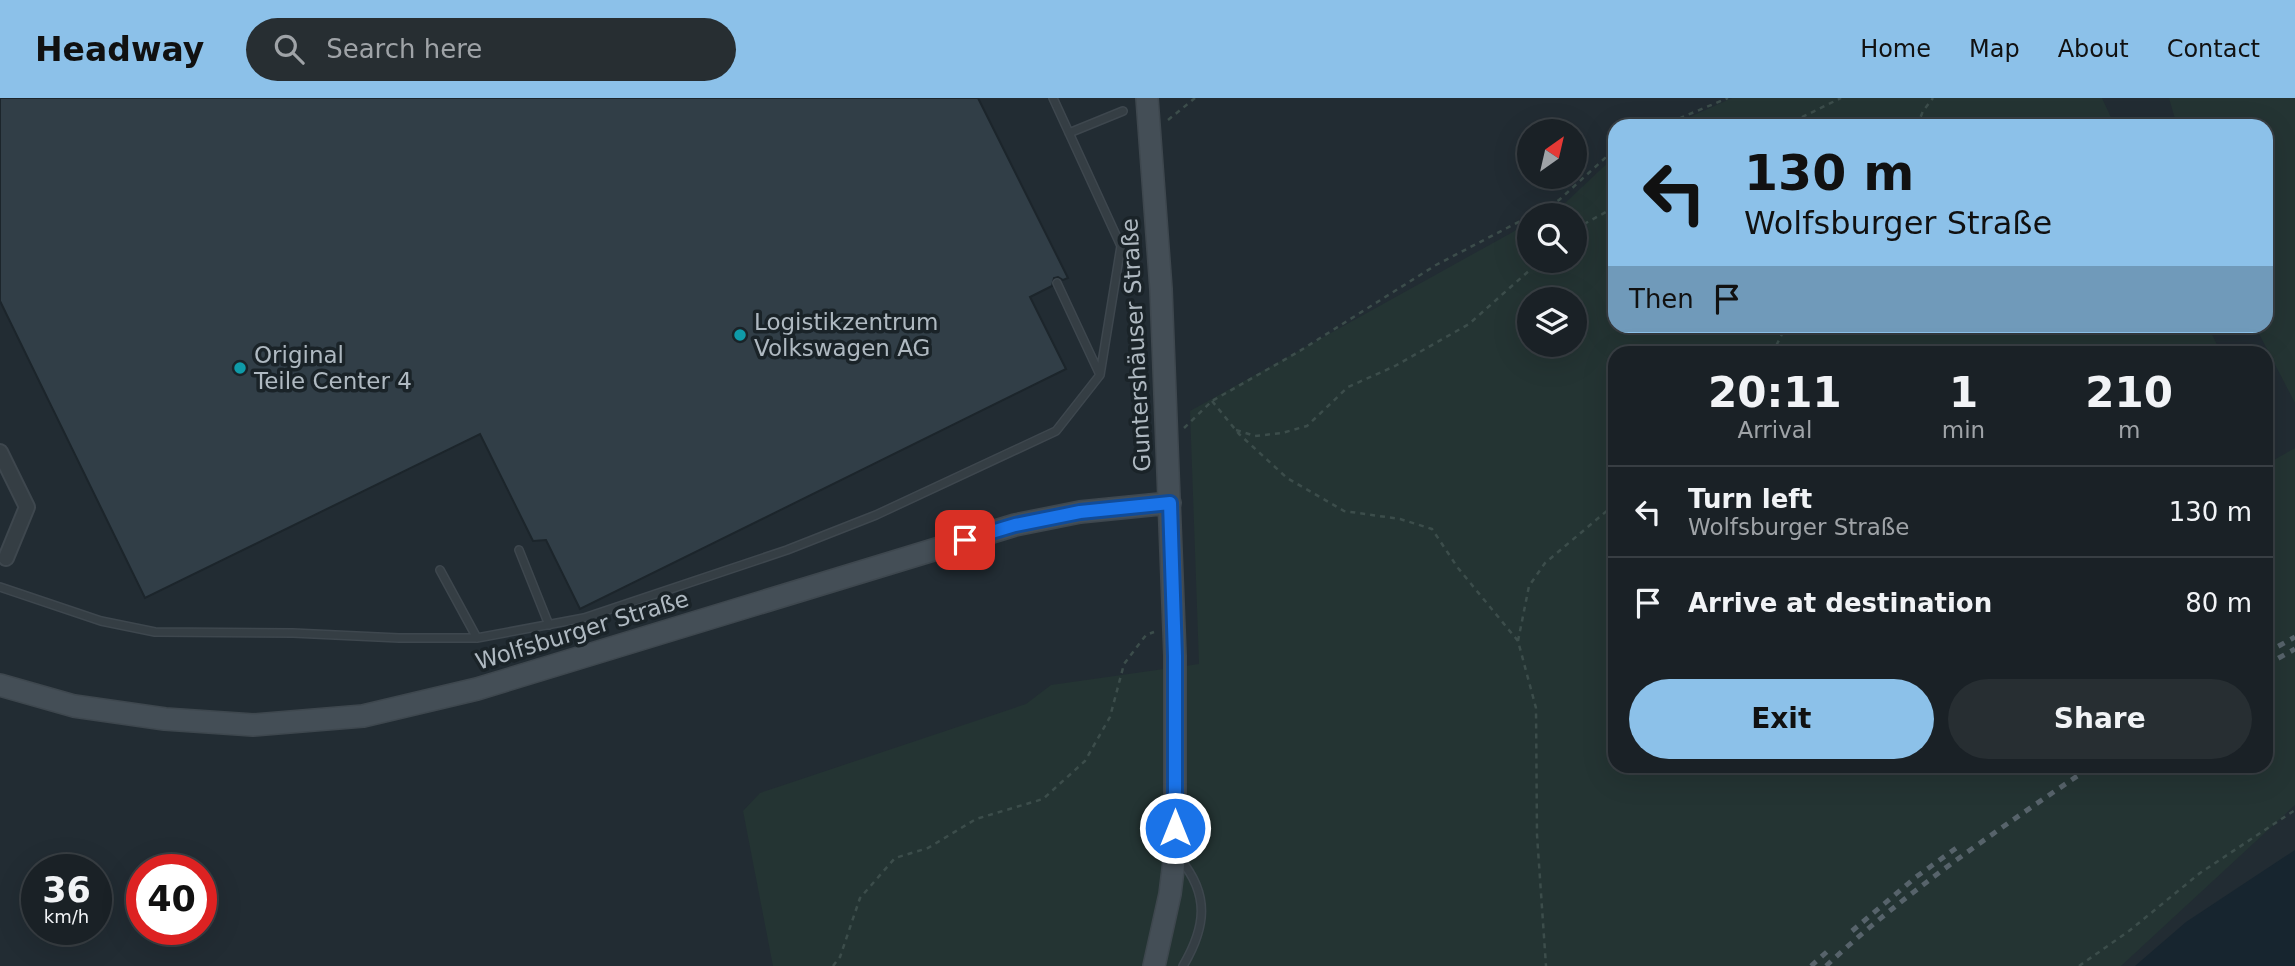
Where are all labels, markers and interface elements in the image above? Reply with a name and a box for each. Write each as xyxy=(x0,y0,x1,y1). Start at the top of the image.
search box xyxy=(246,18,736,81)
text: Headway xyxy=(35,30,204,69)
icon: search xyxy=(270,30,308,68)
text: Search here xyxy=(326,34,482,64)
text: Home xyxy=(1860,35,1931,63)
text: Map xyxy=(1969,35,2020,63)
text: About xyxy=(2058,35,2129,63)
text: Contact xyxy=(2167,35,2260,63)
north arrow xyxy=(1517,119,1587,189)
map controls xyxy=(1517,119,1587,357)
text: 130 m xyxy=(1744,145,1914,202)
icon: left xyxy=(1629,147,1720,238)
button: search xyxy=(1517,203,1587,273)
text: Wolfsburger Straße xyxy=(1744,204,2052,242)
street label: Guntershäuser Straße xyxy=(1116,218,1156,472)
icon: arrive xyxy=(1708,280,1746,318)
text: Then xyxy=(1629,284,1694,314)
button: layers xyxy=(1517,287,1587,357)
place label: Logistikzentrum Volkswagen AG xyxy=(754,309,938,361)
marker: Logistikzentrum Volkswagen AG xyxy=(732,327,748,343)
place label: Original Teile Center 4 xyxy=(253,342,412,394)
marker: Original Teile Center 4 xyxy=(232,360,248,376)
text: 20:11 xyxy=(1708,368,1842,417)
text: 1 xyxy=(1949,368,1978,417)
text: 210 xyxy=(2085,368,2173,417)
text: Arrival xyxy=(1738,417,1812,443)
text: min xyxy=(1942,417,1985,443)
text: m xyxy=(2118,417,2140,443)
text: Turn left xyxy=(1688,484,1812,514)
icon: left xyxy=(1629,493,1667,531)
text: 130 m xyxy=(2169,497,2252,527)
pin xyxy=(935,510,995,570)
text: Wolfsburger Straße xyxy=(1688,514,1910,540)
icon: arrive xyxy=(946,521,984,559)
icon: arrive xyxy=(1629,584,1667,622)
street label: Wolfsburger Straße xyxy=(472,585,692,675)
text: Arrive at destination xyxy=(1688,588,1992,618)
text: 80 m xyxy=(2185,588,2252,618)
button: Exit xyxy=(1629,679,1934,759)
button: Share xyxy=(1948,679,2252,759)
position arrow xyxy=(1138,791,1212,865)
speed limit sign: 40 xyxy=(126,854,217,945)
text: 36 xyxy=(42,870,91,910)
text: km/h xyxy=(44,906,89,927)

